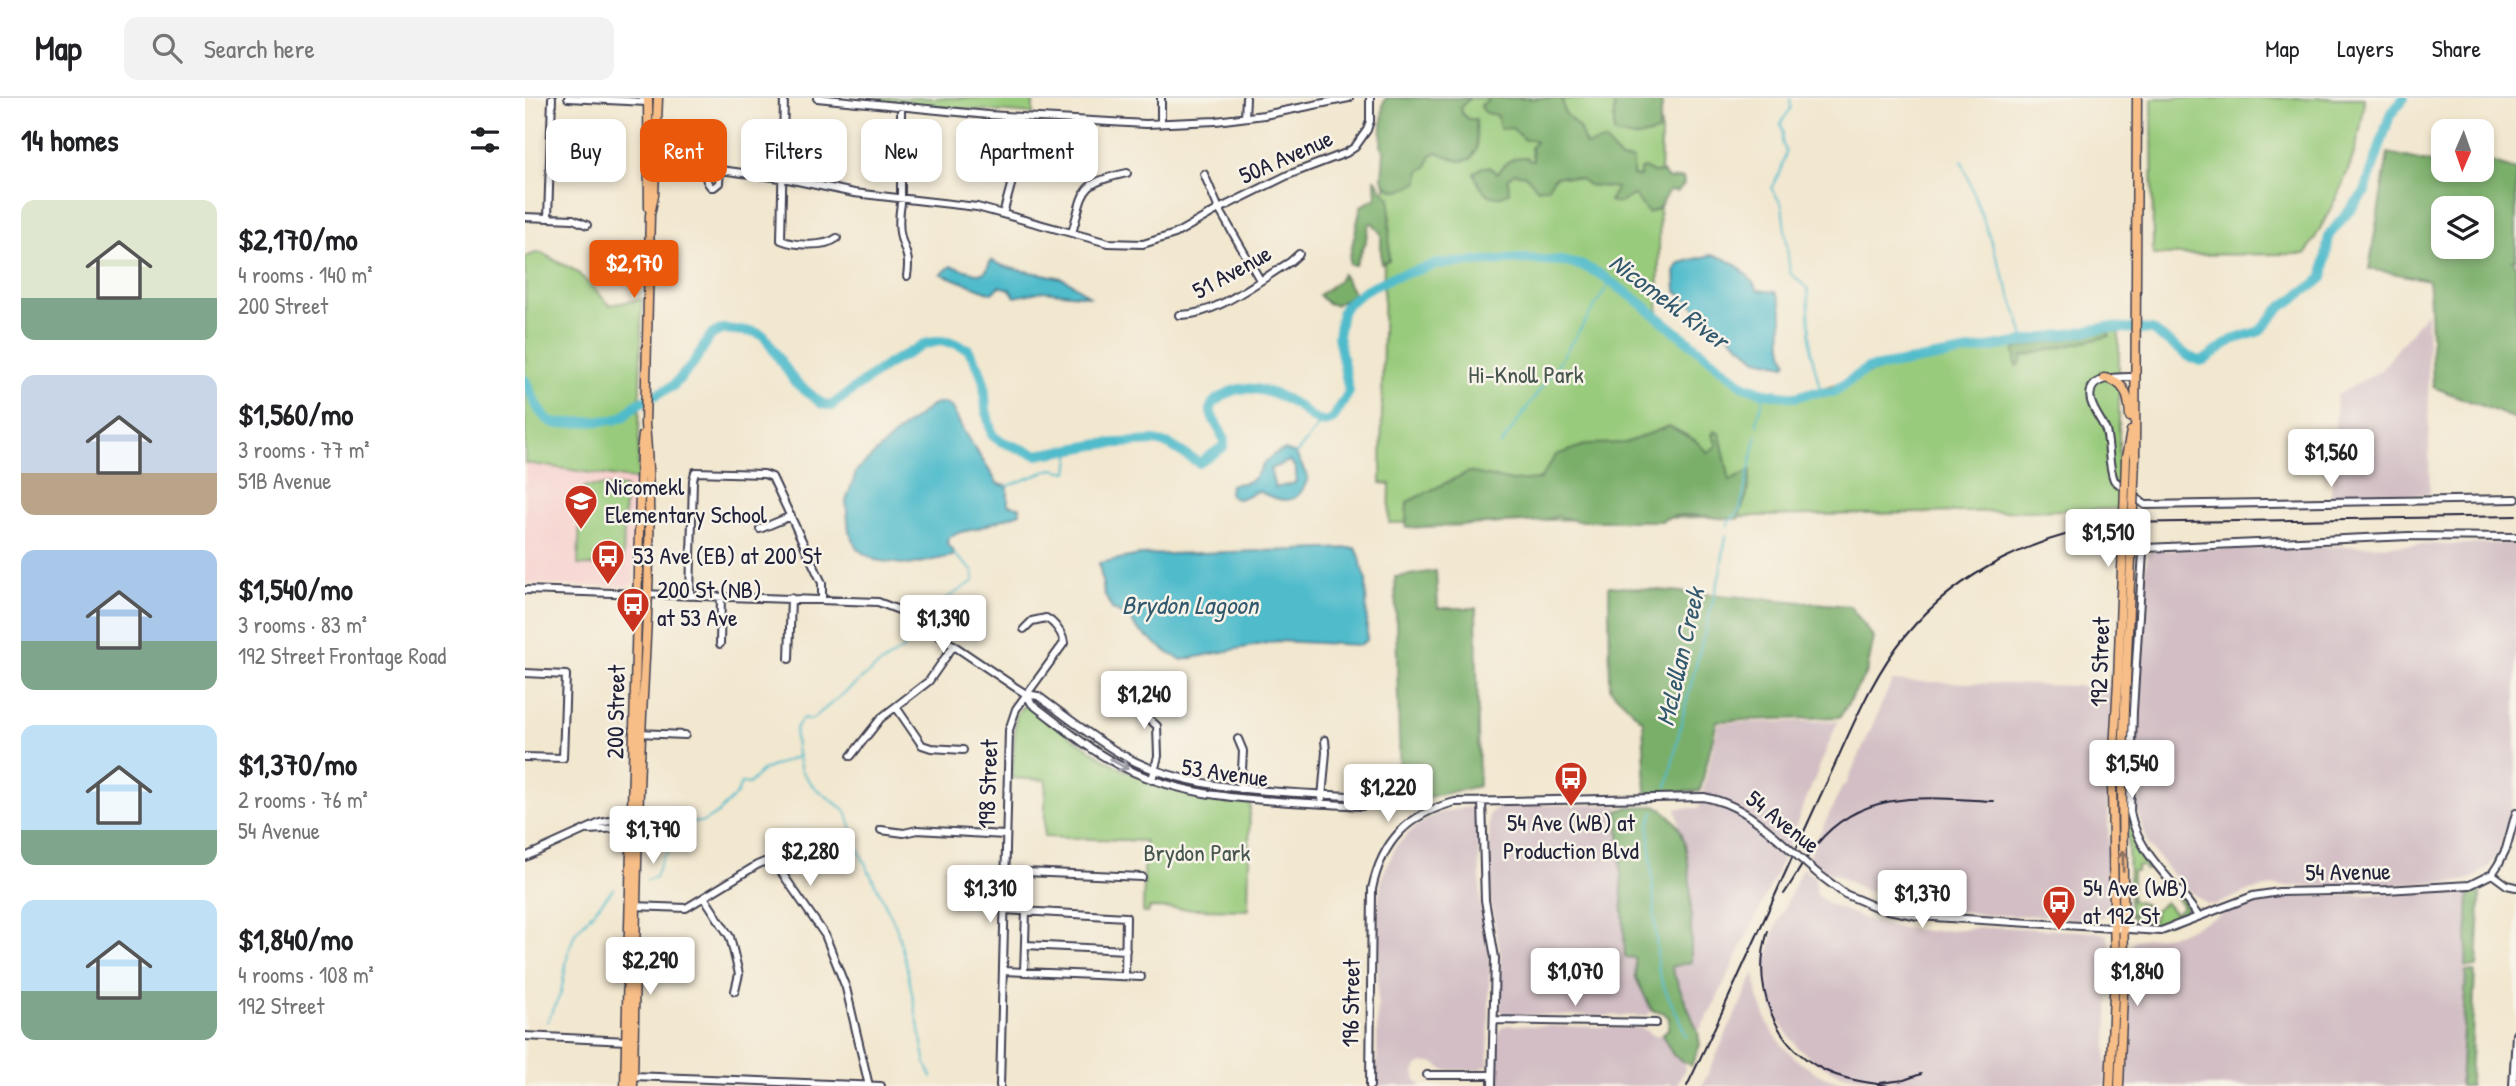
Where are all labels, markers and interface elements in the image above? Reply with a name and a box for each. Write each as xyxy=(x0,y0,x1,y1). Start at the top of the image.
search box xyxy=(124,17,614,80)
text: Map xyxy=(35,26,82,70)
icon: search xyxy=(148,29,186,67)
text: Search here xyxy=(204,31,315,66)
text: Map xyxy=(2265,32,2299,64)
text: Layers xyxy=(2337,32,2394,64)
text: Share xyxy=(2432,32,2481,64)
chip: Buy xyxy=(546,119,626,182)
chip: Rent xyxy=(640,119,727,182)
chip: Filters xyxy=(741,119,847,182)
chip: New xyxy=(861,119,942,182)
chip: Apartment xyxy=(956,119,1098,182)
north arrow xyxy=(2431,119,2494,182)
map controls xyxy=(2431,119,2494,259)
text: 14 homes xyxy=(21,120,119,160)
icon: filters xyxy=(466,121,504,159)
street label: 50A Avenue xyxy=(1234,121,1338,191)
button: layers xyxy=(2431,196,2494,259)
text: $2,170/mo xyxy=(238,219,358,259)
icon: home xyxy=(77,228,161,312)
street label: 51 Avenue xyxy=(1186,236,1277,306)
pin: $2,170 xyxy=(577,240,691,300)
water label: Nicomekl River xyxy=(1603,244,1738,359)
text: $2,170 xyxy=(605,247,663,278)
text: 4 rooms · 140 m² xyxy=(238,259,372,290)
text: 200 Street xyxy=(238,290,328,321)
park label: Hi-Knoll Park xyxy=(1468,358,1584,390)
text: $1,560/mo xyxy=(238,394,353,434)
icon: home xyxy=(77,403,161,487)
pin: $1,560 xyxy=(2274,430,2388,489)
text: 3 rooms · 77 m² xyxy=(238,434,370,465)
text: $1,560 xyxy=(2304,436,2358,467)
text: 51B Avenue xyxy=(238,465,331,496)
place label: Nicomekl Elementary School xyxy=(605,470,768,530)
school or university icon: Nicomekl Elementary School xyxy=(562,482,600,531)
pin: $1,510 xyxy=(2051,510,2165,569)
text: $1,510 xyxy=(2081,516,2135,547)
bus stop icon: 53 Ave (EB) at 200 St xyxy=(589,537,627,586)
place label: 53 Ave (EB) at 200 St xyxy=(633,539,822,571)
text: $1,540/mo xyxy=(238,569,353,609)
place label: 200 St (NB) at 53 Ave xyxy=(657,573,762,633)
icon: home xyxy=(77,578,161,662)
water label: McLellan Creek xyxy=(1647,582,1713,729)
bus stop icon: 200 St (NB) at 53 Ave xyxy=(614,585,652,634)
water label: Brydon Lagoon xyxy=(1122,587,1261,623)
pin: $1,390 xyxy=(886,596,1000,655)
text: $1,390 xyxy=(916,602,970,633)
text: 3 rooms · 83 m² xyxy=(238,609,367,640)
street label: 192 Street xyxy=(2081,616,2117,708)
text: 192 Street Frontage Road xyxy=(238,640,446,671)
street label: 200 Street xyxy=(598,664,632,759)
pin: $1,240 xyxy=(1087,672,1201,731)
text: $1,240 xyxy=(1117,678,1171,709)
street label: 198 Street xyxy=(969,738,1005,829)
pin: $1,540 xyxy=(2075,740,2189,800)
text: $1,370/mo xyxy=(238,744,357,784)
text: $1,540 xyxy=(2105,747,2159,778)
street label: 53 Avenue xyxy=(1180,750,1271,794)
icon: home xyxy=(77,753,161,837)
one-way arrow xyxy=(1108,758,1129,771)
bus stop icon: 54 Ave (WB) at Production Blvd xyxy=(1552,759,1590,808)
pin: $1,220 xyxy=(1331,764,1445,824)
text: $1,220 xyxy=(1360,771,1416,802)
street label: 54 Avenue xyxy=(1740,782,1828,860)
text: 2 rooms · 76 m² xyxy=(238,784,368,815)
pin: $1,790 xyxy=(596,806,710,866)
place label: 54 Ave (WB) at Production Blvd xyxy=(1503,806,1639,866)
text: $1,790 xyxy=(626,813,680,844)
text: 54 Avenue xyxy=(238,815,320,846)
pin: $2,280 xyxy=(753,828,867,888)
text: $2,280 xyxy=(781,835,839,866)
park label: Brydon Park xyxy=(1143,836,1251,868)
one-way arrow xyxy=(2116,849,2130,872)
street label: 54 Avenue xyxy=(2305,854,2391,888)
pin: $1,310 xyxy=(933,866,1047,925)
pin: $1,370 xyxy=(1865,870,1979,930)
place label: 54 Ave (WB) at 192 St xyxy=(2083,871,2188,931)
text: $1,310 xyxy=(963,872,1017,903)
text: $1,370 xyxy=(1894,877,1950,908)
bus stop icon: 54 Ave (WB) at 192 St xyxy=(2040,883,2078,932)
text: $1,840/mo xyxy=(238,919,353,959)
icon: home xyxy=(77,928,161,1012)
pin: $2,290 xyxy=(593,937,707,997)
text: $2,290 xyxy=(622,944,678,975)
pin: $1,070 xyxy=(1518,948,1632,1008)
pin: $1,840 xyxy=(2080,948,2194,1008)
text: $1,070 xyxy=(1547,955,1603,986)
text: $1,840 xyxy=(2110,955,2164,986)
street label: 196 Street xyxy=(1333,958,1367,1048)
text: 4 rooms · 108 m² xyxy=(238,959,374,990)
text: 192 Street xyxy=(238,990,324,1021)

